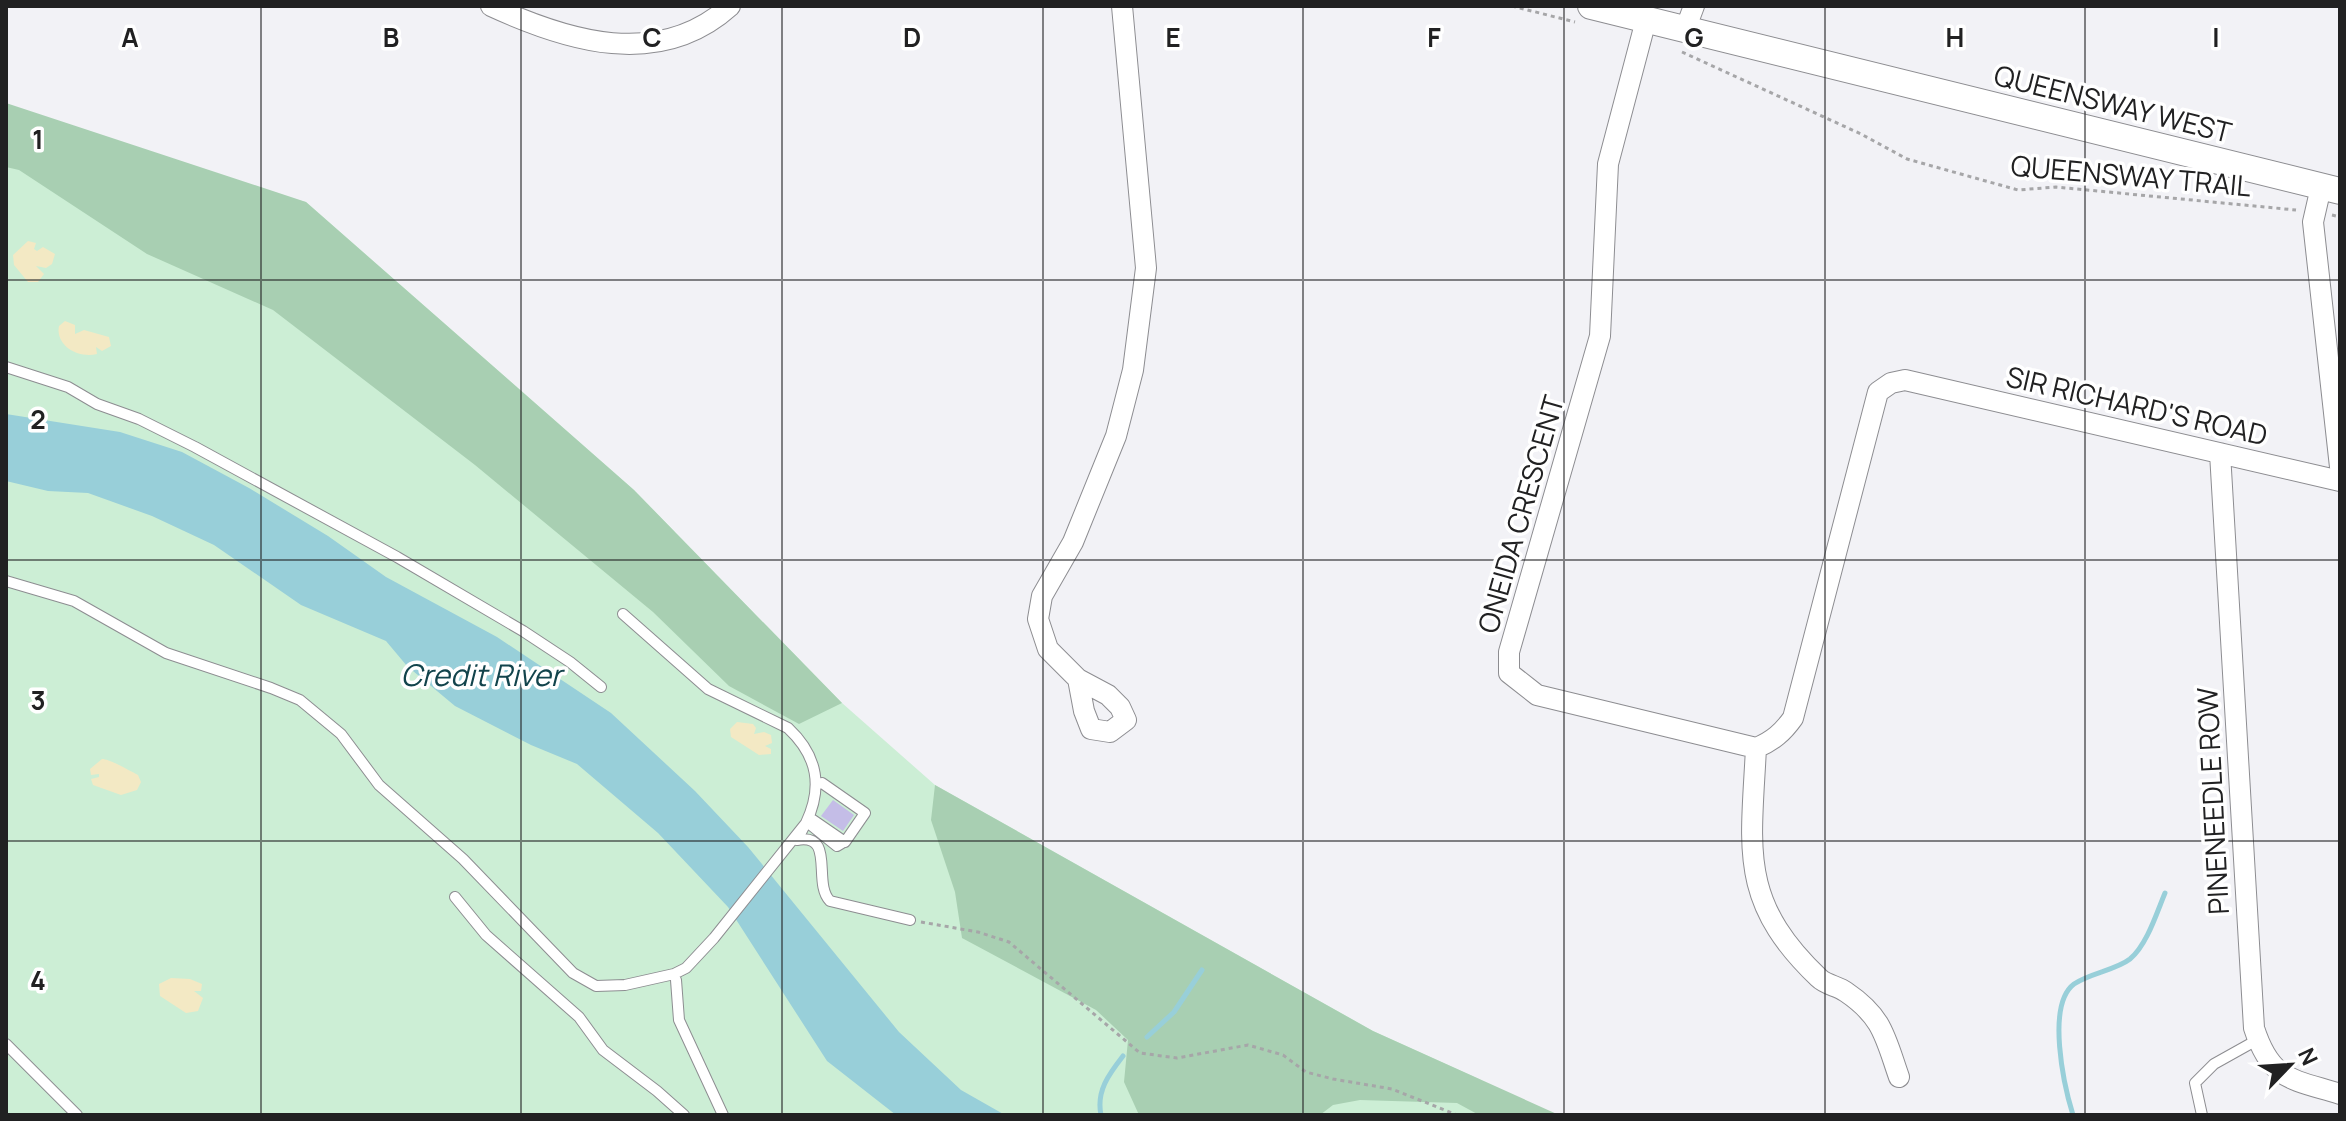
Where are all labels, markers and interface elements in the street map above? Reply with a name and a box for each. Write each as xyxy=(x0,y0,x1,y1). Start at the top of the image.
text: A xyxy=(121,19,139,55)
text: B xyxy=(383,19,399,55)
text: C xyxy=(642,19,662,55)
text: D xyxy=(903,19,921,55)
text: E xyxy=(1165,19,1181,55)
text: F xyxy=(1427,19,1441,55)
text: G xyxy=(1684,19,1704,55)
text: H xyxy=(1946,19,1964,55)
text: I xyxy=(2212,19,2220,55)
street label: QUEENSWAY WEST xyxy=(1990,55,2236,151)
text: 1 xyxy=(32,121,44,157)
street label: QUEENSWAY TRAIL xyxy=(2009,146,2253,204)
street label: SIR RICHARD'S ROAD xyxy=(2003,356,2271,454)
street label: ONEIDA CRESCENT xyxy=(1468,390,1572,637)
text: 2 xyxy=(30,401,46,437)
water label: Credit River xyxy=(400,654,566,695)
text: 3 xyxy=(30,682,46,718)
street label: PINENEEDLE ROW xyxy=(2187,686,2237,916)
text: 4 xyxy=(30,962,46,998)
north arrow xyxy=(2250,1025,2330,1105)
text: N xyxy=(2291,1043,2325,1070)

